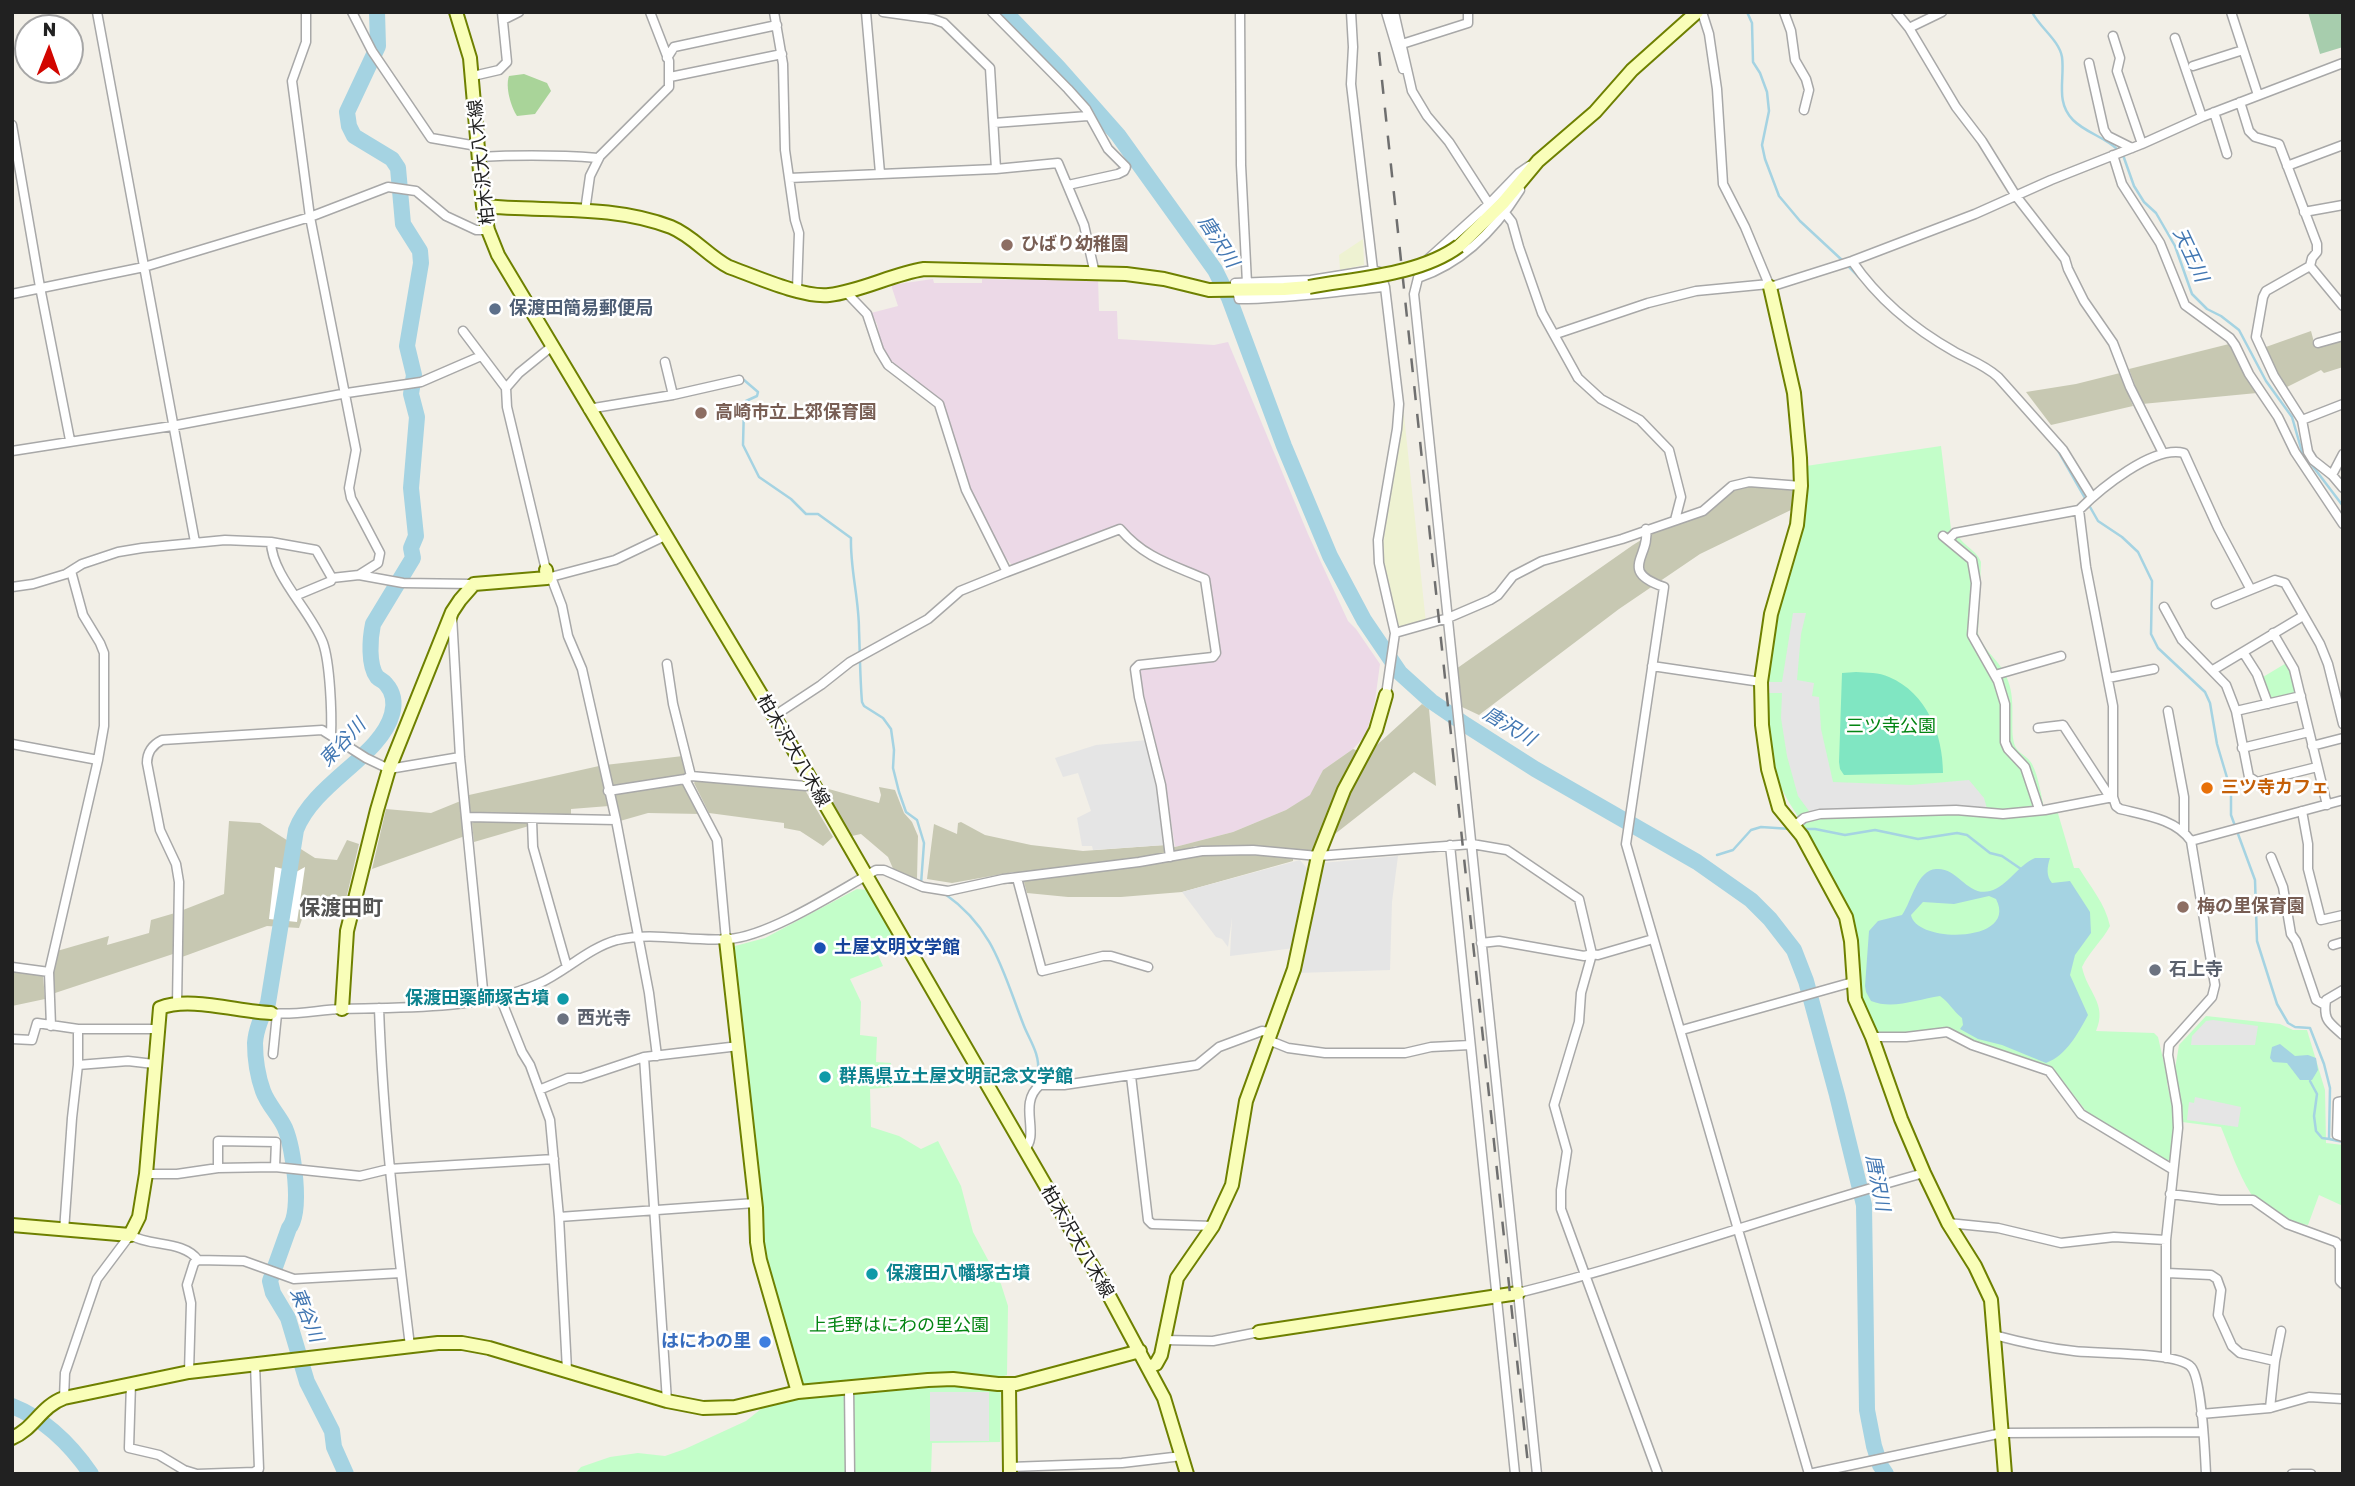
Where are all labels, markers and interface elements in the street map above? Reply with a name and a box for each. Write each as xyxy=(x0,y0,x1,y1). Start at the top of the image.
north arrow xyxy=(14,14,84,84)
text: N xyxy=(42,18,56,41)
street label: 柏木沢大八木線 xyxy=(465,98,499,226)
water label: 唐沢川 xyxy=(1193,212,1243,272)
water label: 天王川 xyxy=(2168,224,2212,286)
place label: ひばり幼稚園 xyxy=(1021,234,1129,256)
marker: ひばり幼稚園 xyxy=(999,237,1015,253)
place label: 保渡田簡易郵便局 xyxy=(509,298,653,320)
marker: 保渡田簡易郵便局 xyxy=(487,301,503,317)
place label: 高崎市立上郊保育園 xyxy=(715,402,877,424)
marker: 高崎市立上郊保育園 xyxy=(693,405,709,421)
street label: 柏木沢大八木線 xyxy=(752,691,834,811)
water label: 唐沢川 xyxy=(1479,703,1539,751)
water label: 東谷川 xyxy=(315,714,371,772)
park label: 三ツ寺公園 xyxy=(1846,716,1936,738)
place label: 三ツ寺カフェ xyxy=(2221,777,2329,799)
marker: 三ツ寺カフェ xyxy=(2199,780,2215,796)
district label: 保渡田町 xyxy=(299,896,383,922)
place label: 梅の里保育園 xyxy=(2197,896,2305,918)
marker: 梅の里保育園 xyxy=(2175,899,2191,915)
place label: 土屋文明文学館 xyxy=(834,937,960,959)
marker: 土屋文明文学館 xyxy=(812,940,828,956)
place label: 石上寺 xyxy=(2169,959,2223,981)
marker: 石上寺 xyxy=(2147,962,2163,978)
place label: 保渡田薬師塚古墳 xyxy=(405,988,549,1010)
marker: 保渡田薬師塚古墳 xyxy=(555,991,571,1007)
place label: 西光寺 xyxy=(577,1008,631,1030)
marker: 西光寺 xyxy=(555,1011,571,1027)
place label: 群馬県立土屋文明記念文学館 xyxy=(839,1066,1073,1088)
marker: 群馬県立土屋文明記念文学館 xyxy=(817,1069,833,1085)
water label: 唐沢川 xyxy=(1860,1153,1894,1213)
street label: 柏木沢大八木線 xyxy=(1036,1182,1118,1302)
place label: 保渡田八幡塚古墳 xyxy=(886,1263,1030,1285)
marker: 保渡田八幡塚古墳 xyxy=(864,1266,880,1282)
water label: 東谷川 xyxy=(285,1284,327,1346)
park label: 上毛野はにわの里公園 xyxy=(809,1315,989,1337)
place label: はにわの里 xyxy=(661,1331,751,1353)
marker: はにわの里 xyxy=(757,1334,773,1350)

